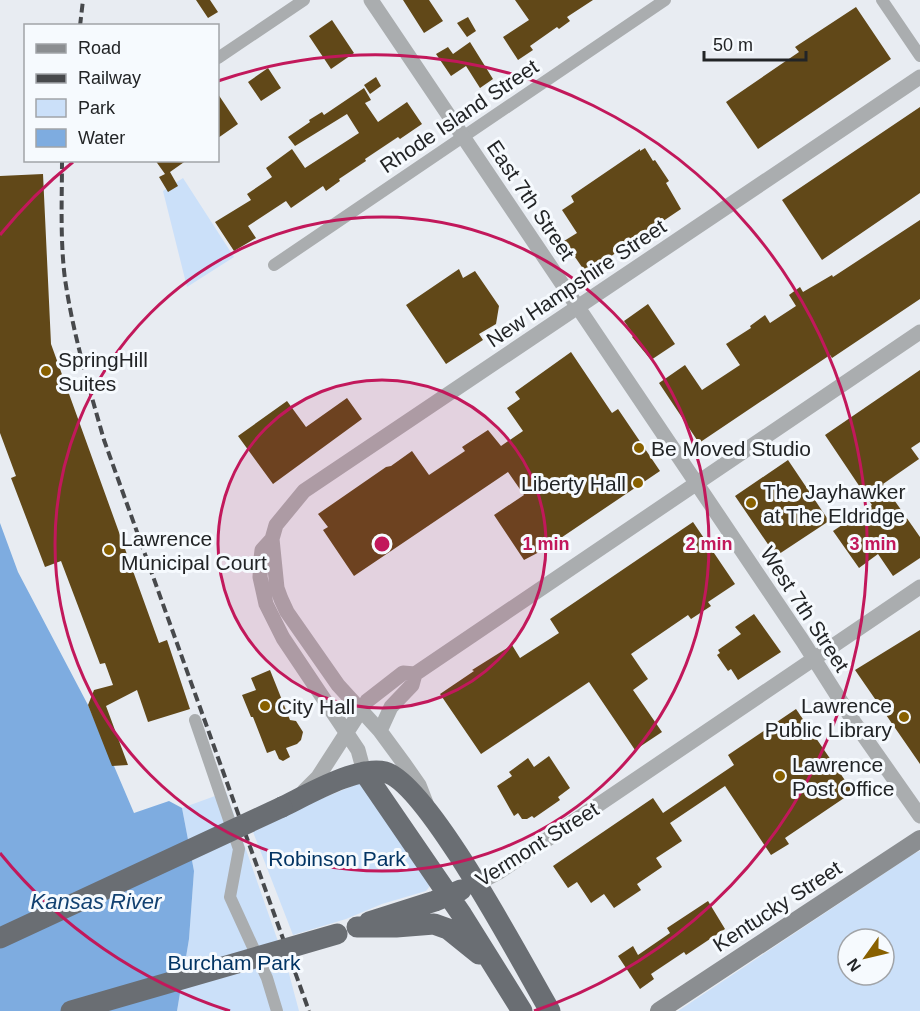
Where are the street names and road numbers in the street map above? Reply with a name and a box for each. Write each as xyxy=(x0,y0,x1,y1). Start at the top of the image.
street label: Rhode Island Street xyxy=(376,54,543,177)
street label: East 7th Street xyxy=(483,136,579,264)
street label: New Hampshire Street xyxy=(482,214,670,352)
street label: West 7th Street xyxy=(756,542,854,676)
street label: Vermont Street xyxy=(472,797,603,891)
street label: Kentucky Street xyxy=(709,856,846,956)

